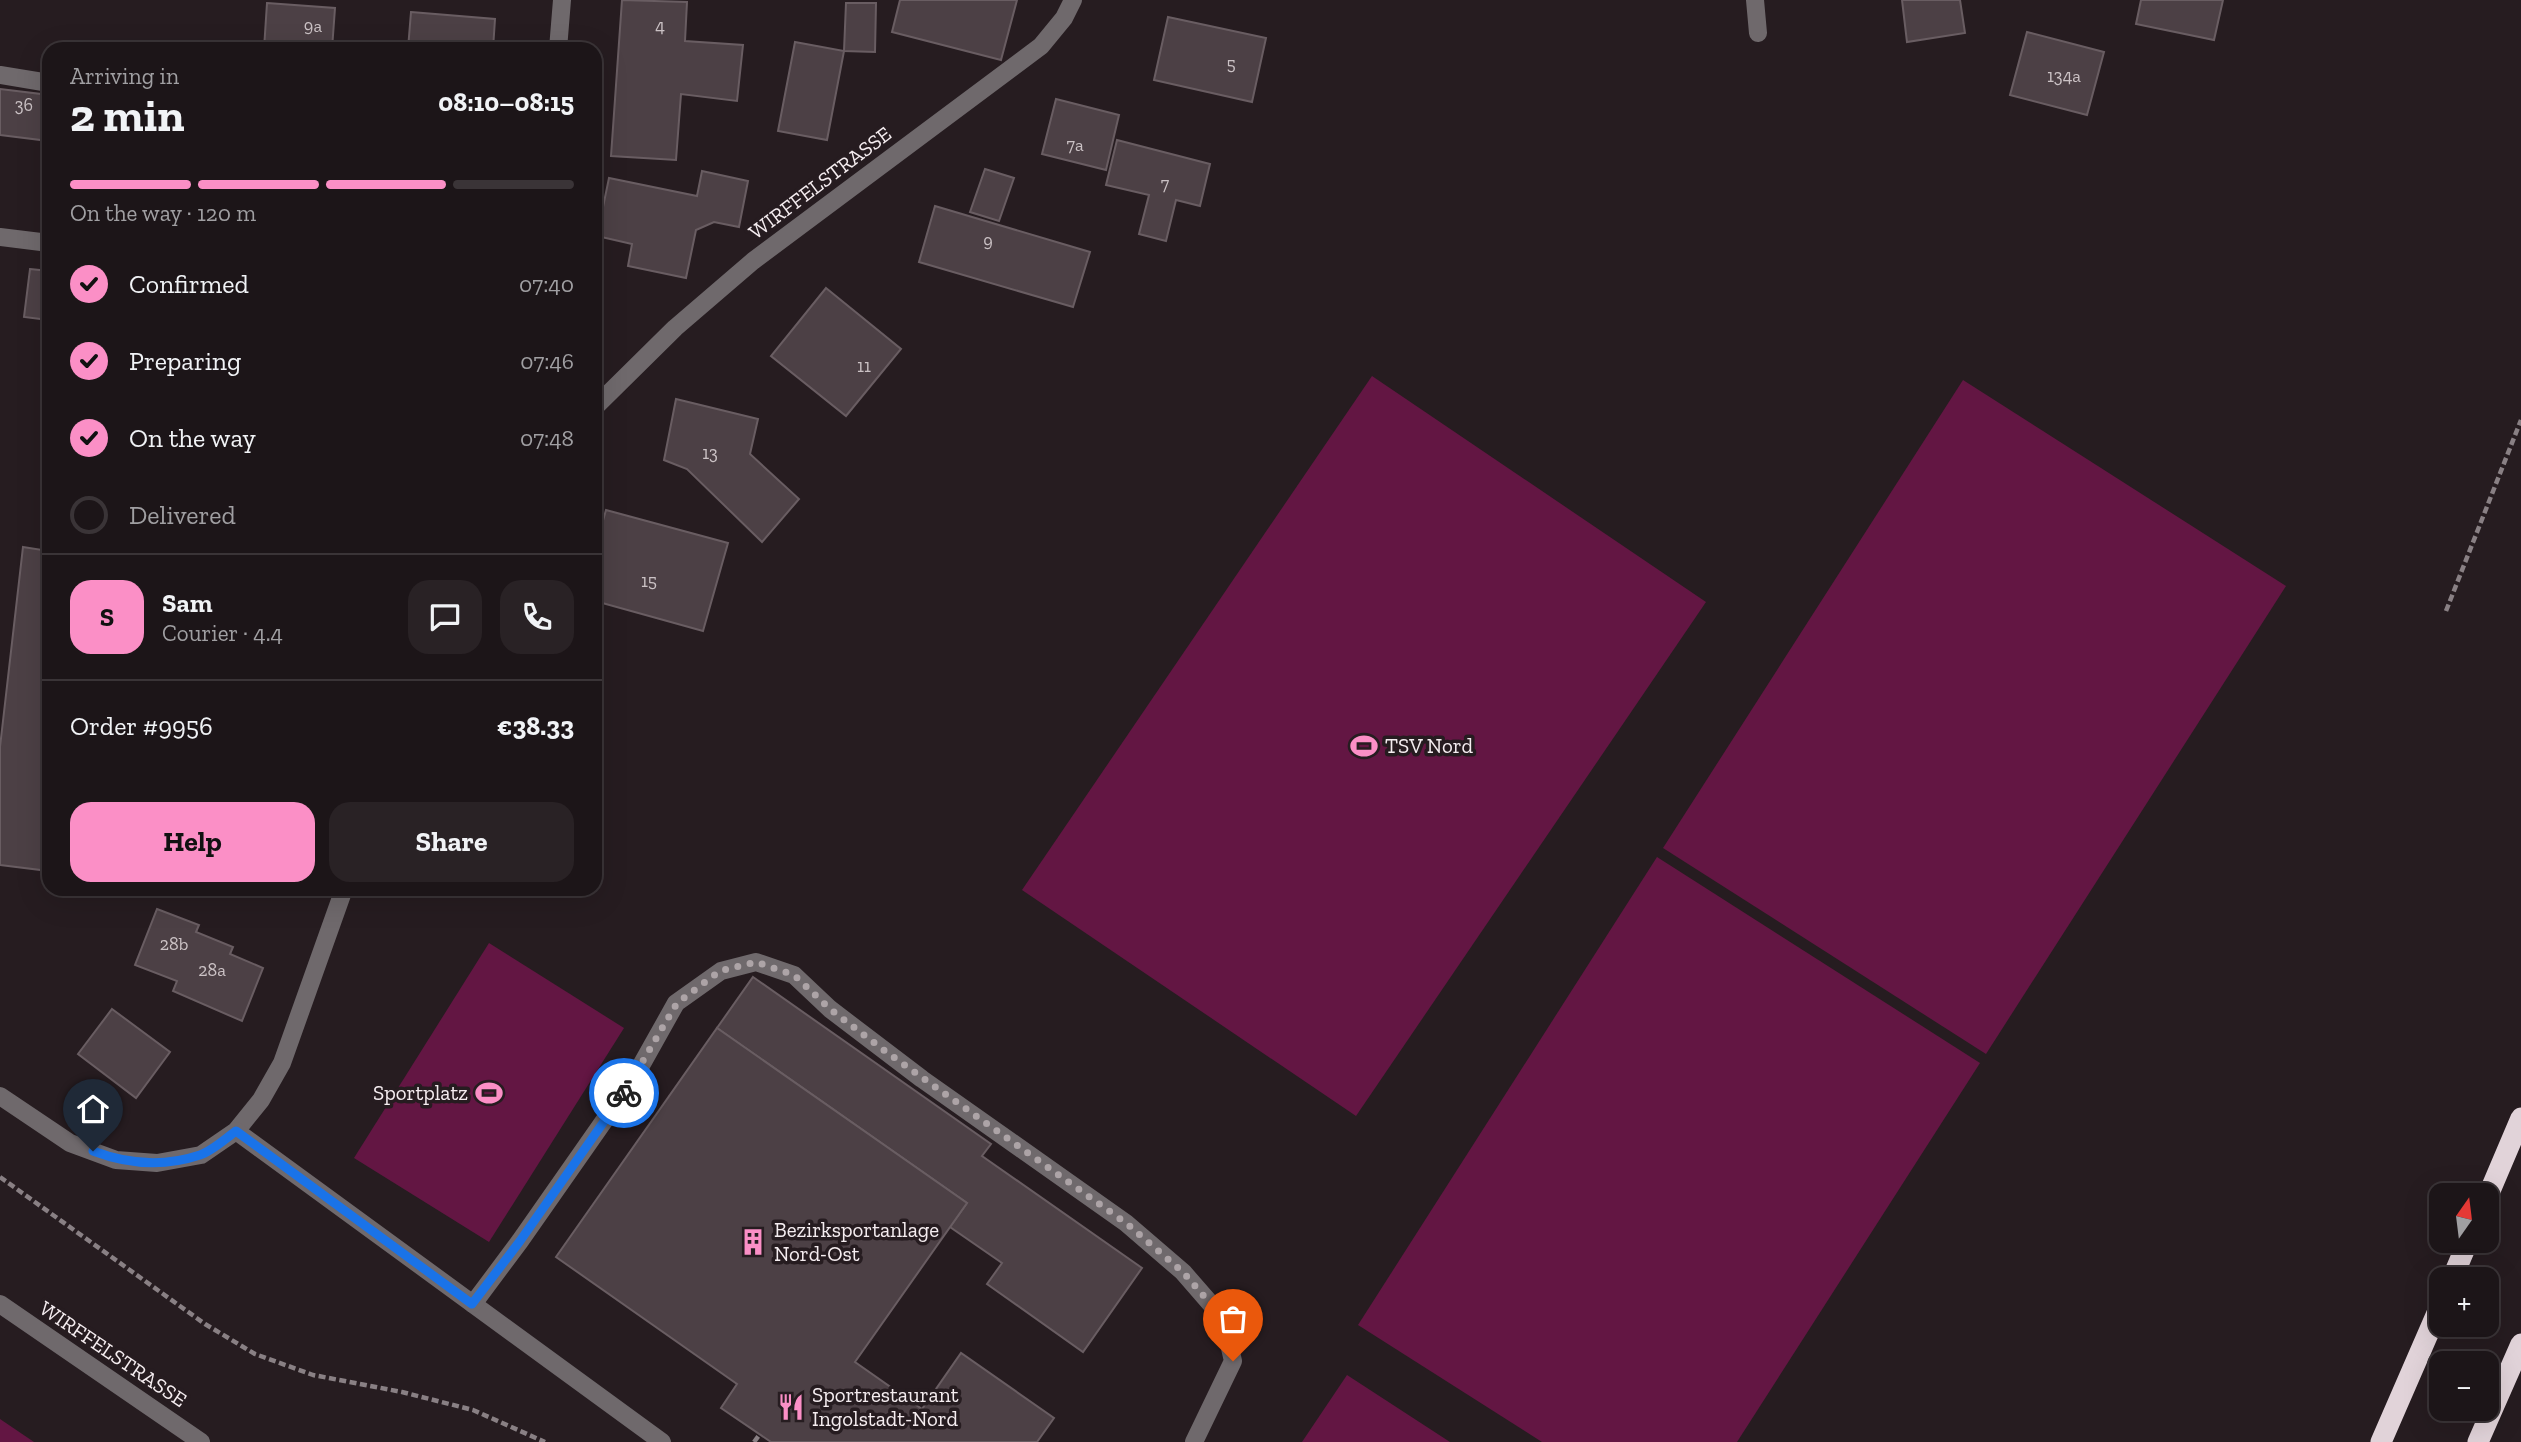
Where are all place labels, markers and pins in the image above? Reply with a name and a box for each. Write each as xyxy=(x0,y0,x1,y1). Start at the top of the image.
sports icon: TSV Nord xyxy=(1349,731,1379,761)
place label: TSV Nord xyxy=(1385,733,1474,758)
sports icon: Sportplatz xyxy=(474,1078,504,1108)
pin xyxy=(63,1079,123,1151)
place label: Sportplatz xyxy=(373,1080,468,1105)
place label: Bezirksportanlage Nord-Ost xyxy=(774,1217,939,1266)
building icon: Bezirksportanlage Nord-Ost xyxy=(738,1227,768,1257)
pin xyxy=(1203,1289,1263,1361)
place label: Sportrestaurant Ingolstadt-Nord xyxy=(812,1382,959,1431)
restaurant icon: Sportrestaurant Ingolstadt-Nord xyxy=(776,1392,806,1422)

